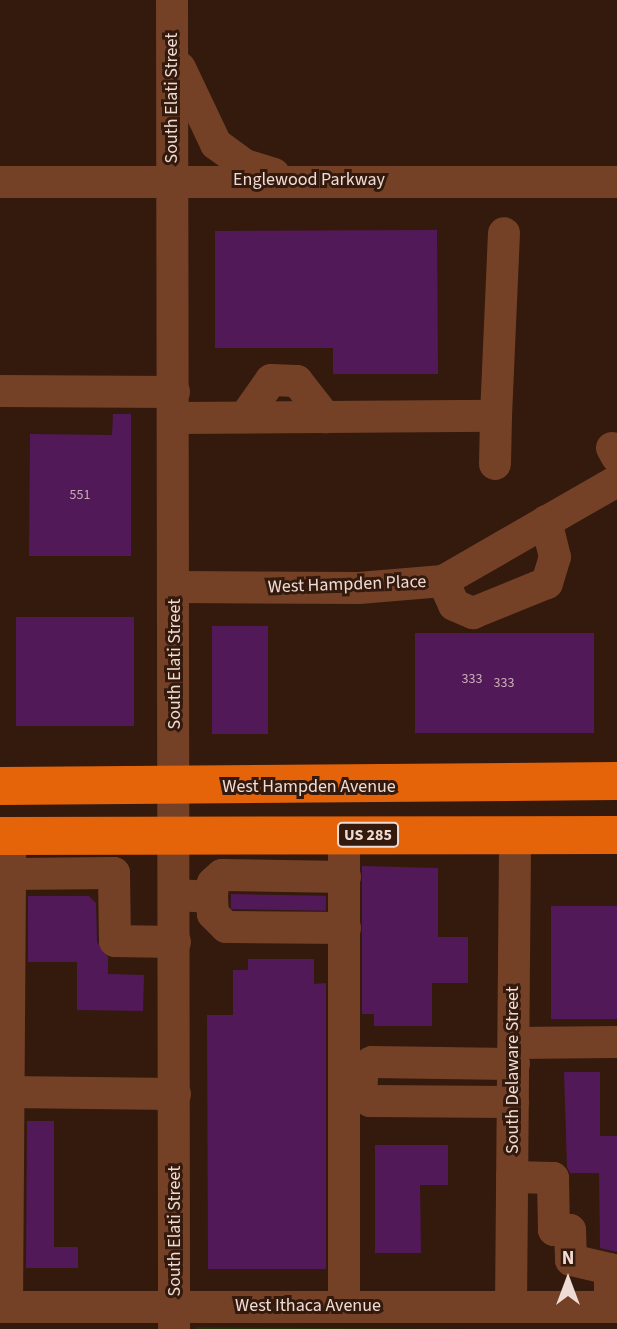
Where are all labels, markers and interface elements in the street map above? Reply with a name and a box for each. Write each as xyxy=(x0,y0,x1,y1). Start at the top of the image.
street label: South Elati Street xyxy=(161,33,183,163)
street label: Englewood Parkway xyxy=(233,169,385,191)
house number: 551 xyxy=(70,487,90,503)
street label: West Hampden Place xyxy=(267,571,427,599)
street label: South Elati Street xyxy=(164,599,186,729)
house number: 333 xyxy=(462,671,482,687)
house number: 333 xyxy=(494,675,514,691)
street label: West Hampden Avenue xyxy=(222,776,396,798)
road number: US 285 xyxy=(336,822,400,848)
street label: South Delaware Street xyxy=(502,986,524,1154)
street label: South Elati Street xyxy=(164,1166,186,1296)
north arrow xyxy=(533,1245,603,1315)
text: N xyxy=(562,1245,574,1272)
street label: West Ithaca Avenue xyxy=(235,1295,381,1317)

